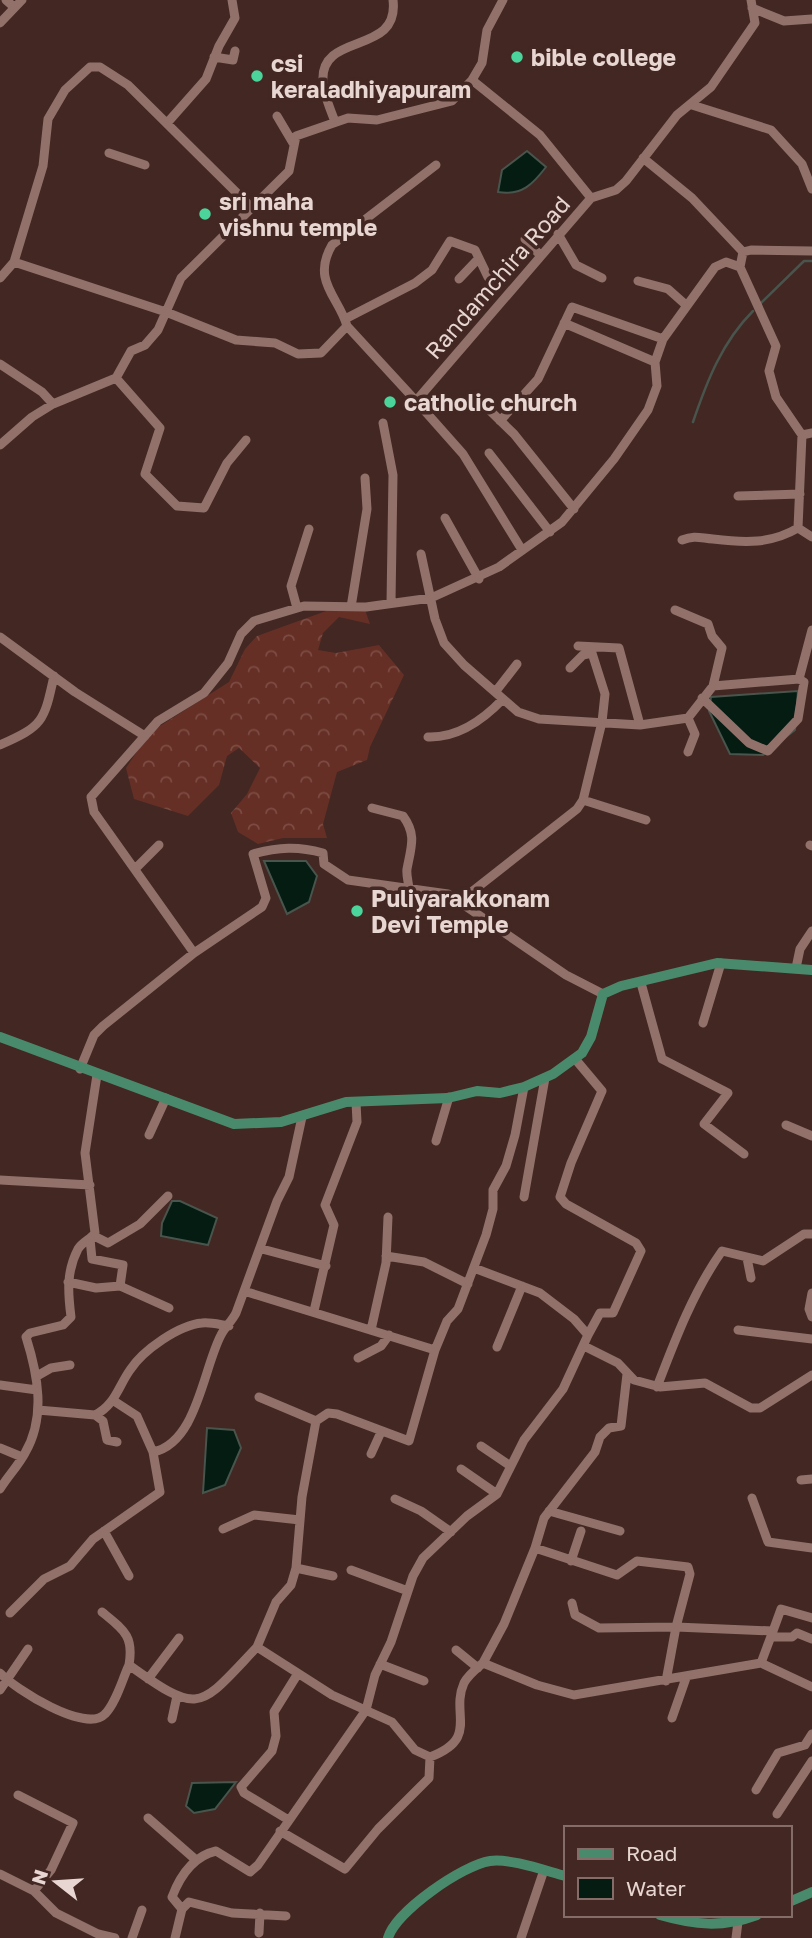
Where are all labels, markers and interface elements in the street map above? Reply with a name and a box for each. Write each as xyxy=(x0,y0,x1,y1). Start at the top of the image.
place label: bible college xyxy=(531,43,676,71)
place label: csi keraladhiyapuram xyxy=(271,49,471,103)
marker: bible college xyxy=(509,49,525,65)
marker: csi keraladhiyapuram xyxy=(249,68,265,84)
place label: sri maha vishnu temple xyxy=(219,187,377,241)
street label: Randamchira Road xyxy=(419,190,575,364)
marker: sri maha vishnu temple xyxy=(197,206,213,222)
place label: catholic church xyxy=(404,388,577,416)
marker: catholic church xyxy=(382,394,398,410)
place label: Puliyarakkonam Devi Temple xyxy=(371,884,550,938)
marker: Puliyarakkonam Devi Temple xyxy=(349,903,365,919)
legend xyxy=(564,1826,791,1917)
text: Road xyxy=(626,1840,677,1866)
north arrow xyxy=(21,1847,91,1917)
text: N xyxy=(26,1867,52,1887)
text: Water xyxy=(626,1875,686,1901)

